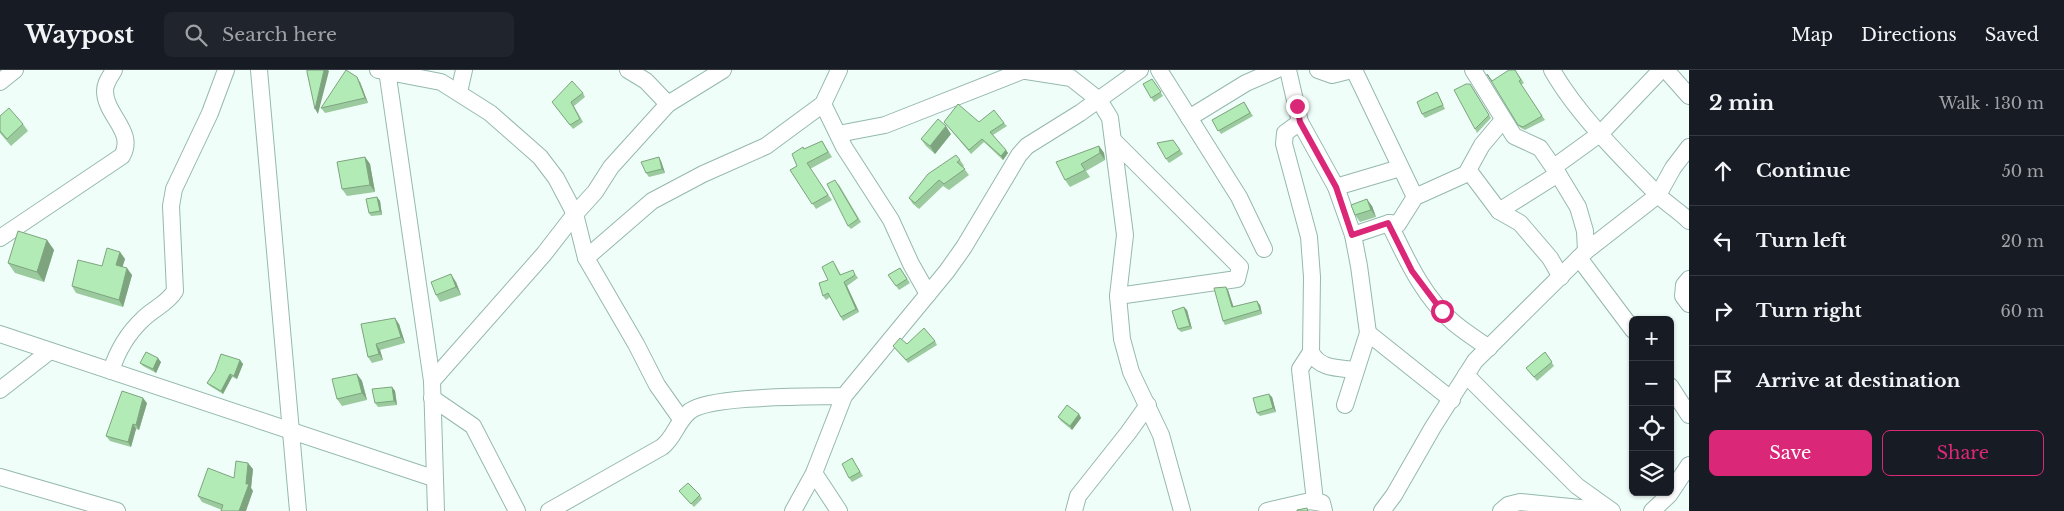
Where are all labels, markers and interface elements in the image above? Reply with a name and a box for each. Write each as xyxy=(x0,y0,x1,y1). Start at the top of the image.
search box xyxy=(164,12,514,57)
text: Waypost xyxy=(25,20,134,49)
icon: search xyxy=(182,21,210,49)
text: Search here xyxy=(222,23,337,46)
text: Map xyxy=(1791,24,1833,46)
text: Directions xyxy=(1861,24,1957,46)
text: Saved xyxy=(1985,24,2039,46)
text: 2 min xyxy=(1709,90,1774,116)
text: Walk · 130 m xyxy=(1939,93,2044,113)
route end xyxy=(1286,95,1309,118)
icon: ahead xyxy=(1709,157,1737,185)
text: Continue xyxy=(1756,159,1851,182)
text: 50 m xyxy=(2002,161,2044,181)
icon: left xyxy=(1709,227,1737,255)
text: Turn left xyxy=(1756,229,1847,252)
text: 20 m xyxy=(2001,231,2044,251)
icon: right xyxy=(1709,297,1737,325)
text: Turn right xyxy=(1756,299,1862,322)
route start xyxy=(1431,300,1454,323)
text: 60 m xyxy=(2001,301,2044,321)
map controls xyxy=(1629,316,1674,496)
button: + xyxy=(1629,316,1674,361)
button: − xyxy=(1629,361,1674,406)
icon: arrive xyxy=(1709,367,1737,395)
text: Arrive at destination xyxy=(1756,369,1960,392)
button: locate xyxy=(1629,406,1674,451)
button: Save xyxy=(1709,430,1872,476)
button: Share xyxy=(1882,430,2044,476)
button: layers xyxy=(1629,451,1674,496)

